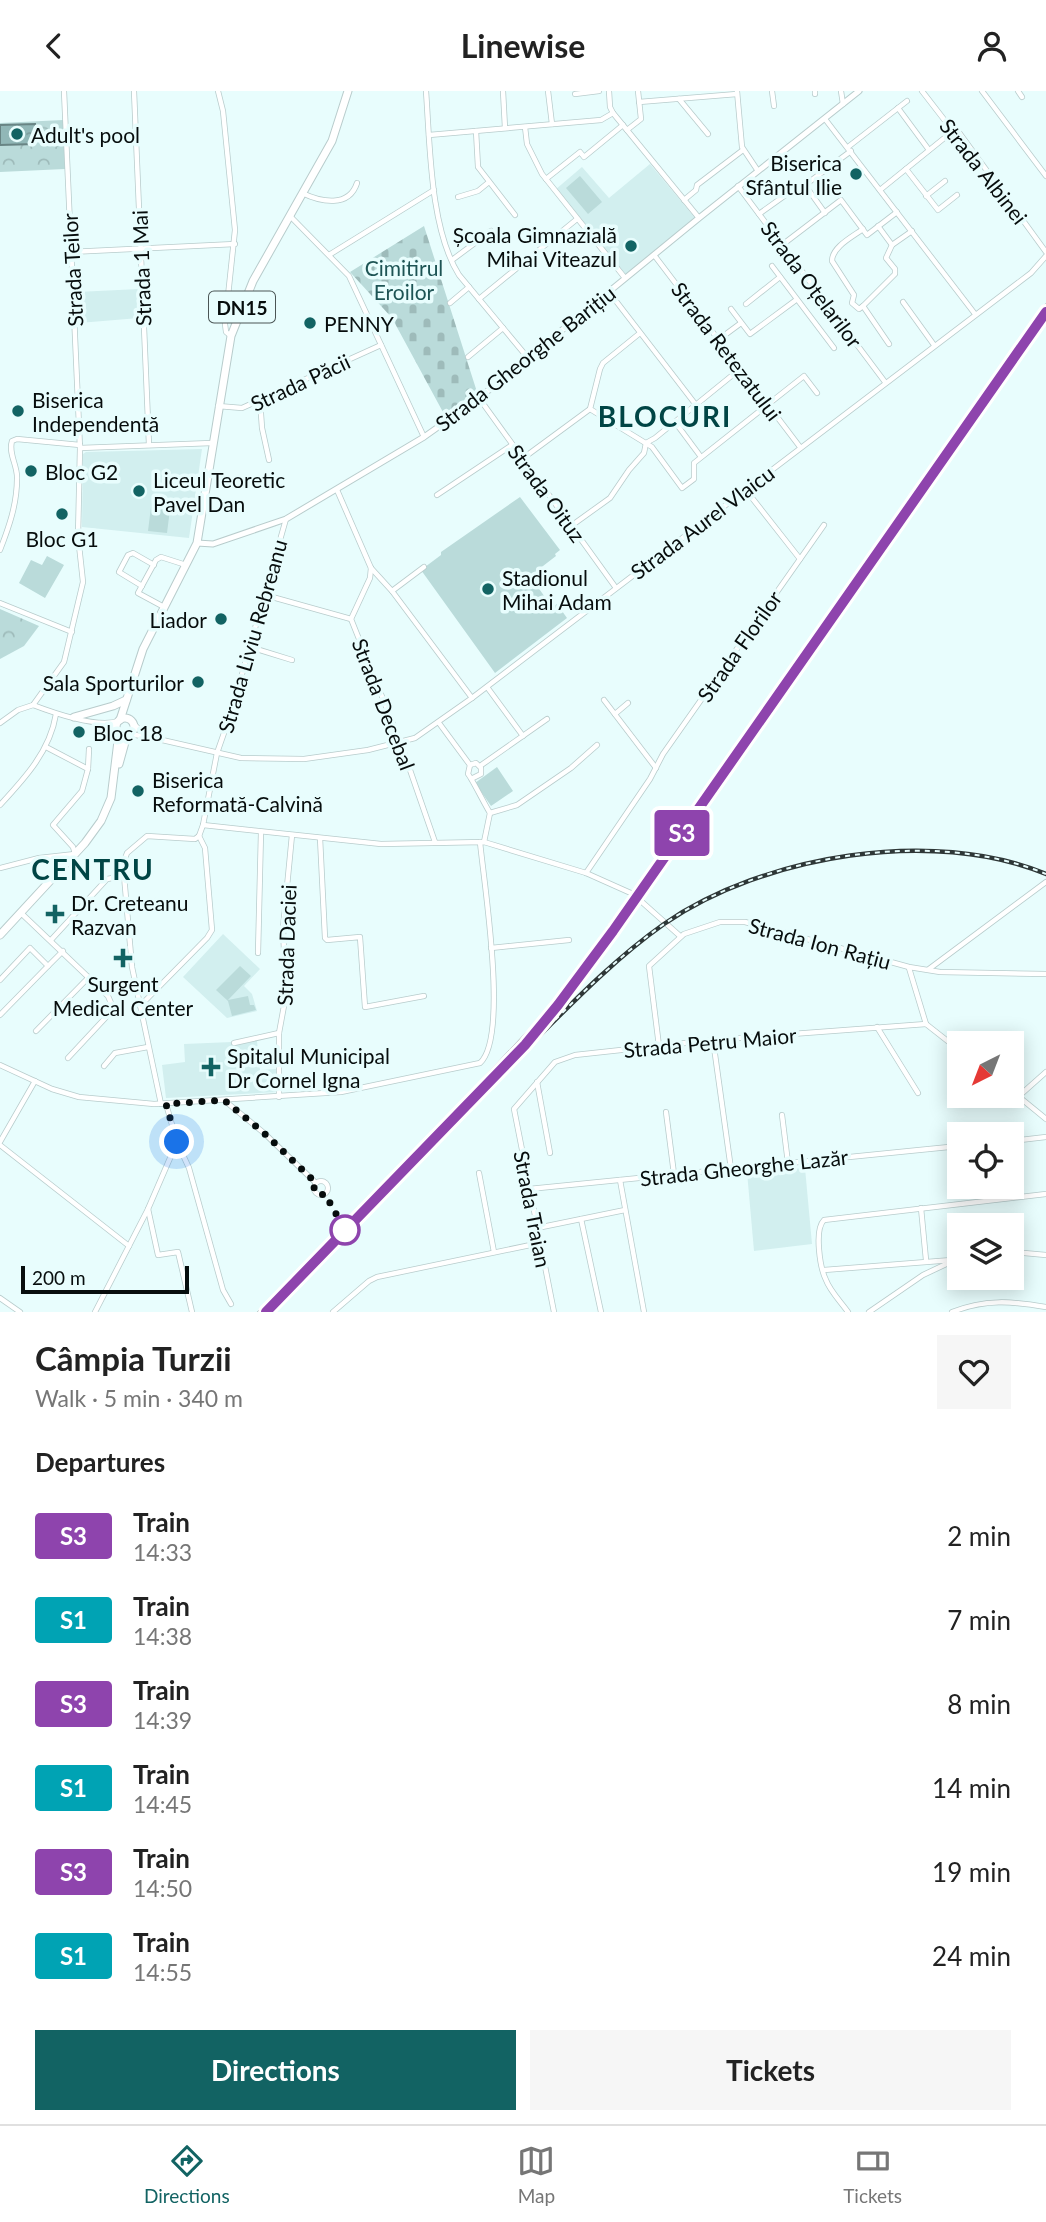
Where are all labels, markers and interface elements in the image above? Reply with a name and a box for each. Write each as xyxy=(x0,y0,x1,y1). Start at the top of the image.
text: Linewise xyxy=(461,26,585,65)
icon: back xyxy=(35,27,73,65)
icon: person xyxy=(973,27,1011,65)
street label: Strada Albinei xyxy=(935,113,1033,229)
place label: Adult's pool xyxy=(31,122,140,147)
marker: Adult's pool xyxy=(9,126,25,142)
place label: Biserica Sfântul Ilie xyxy=(745,150,842,199)
marker: Biserica Sfântul Ilie xyxy=(848,166,864,182)
street label: Strada 1 Mai xyxy=(126,210,156,326)
street label: Strada Teilor xyxy=(57,212,87,327)
street label: Strada Oțelarilor xyxy=(756,216,868,352)
place label: Școala Gimnazială Mihai Viteazul xyxy=(453,222,617,271)
marker: Școala Gimnazială Mihai Viteazul xyxy=(623,238,639,254)
park label: Cimitirul Eroilor xyxy=(365,255,443,304)
street label: Strada Retezatului xyxy=(667,277,787,425)
street label: Strada Gheorghe Barițiu xyxy=(430,280,620,436)
road number: DN15 xyxy=(209,291,275,323)
place label: PENNY xyxy=(324,311,395,336)
marker: PENNY xyxy=(302,315,318,331)
street label: Strada Păcii xyxy=(246,348,354,416)
place label: Biserica Independentă xyxy=(32,387,159,436)
district label: BLOCURI xyxy=(598,399,732,433)
marker: Biserica Independentă xyxy=(10,403,26,419)
street label: Strada Oituz xyxy=(503,439,591,547)
place label: Bloc G2 xyxy=(45,459,118,484)
street label: Strada Aurel Vlaicu xyxy=(625,460,779,584)
marker: Bloc G2 xyxy=(23,463,39,479)
place label: Liceul Teoretic Pavel Dan xyxy=(153,467,285,516)
marker: Liceul Teoretic Pavel Dan xyxy=(131,483,147,499)
marker: Bloc G1 xyxy=(54,506,70,522)
place label: Bloc G1 xyxy=(25,526,99,551)
street label: Strada Liviu Rebreanu xyxy=(212,536,292,736)
place label: Stadionul Mihai Adam xyxy=(502,565,612,614)
marker: Stadionul Mihai Adam xyxy=(480,581,496,597)
street label: Strada Florilor xyxy=(692,585,787,706)
place label: Liador xyxy=(149,607,207,632)
marker: Liador xyxy=(213,611,229,627)
street label: Strada Decebal xyxy=(347,635,421,773)
place label: Sala Sporturilor xyxy=(43,670,184,695)
marker: Sala Sporturilor xyxy=(190,674,206,690)
place label: Bloc 18 xyxy=(93,720,163,745)
marker: Bloc 18 xyxy=(71,724,87,740)
place label: Biserica Reformată-Calvină xyxy=(152,767,323,816)
marker: Biserica Reformată-Calvină xyxy=(130,783,146,799)
line badge: S3 xyxy=(650,810,714,856)
text: S3 xyxy=(668,818,696,847)
district label: CENTRU xyxy=(31,852,155,886)
street label: Strada Daciei xyxy=(271,884,301,1006)
place label: Dr. Creteanu Razvan xyxy=(71,890,189,939)
marker: Dr. Creteanu Razvan xyxy=(45,904,65,924)
street label: Strada Ion Rațiu xyxy=(746,912,894,974)
marker: Surgent Medical Center xyxy=(113,948,133,968)
place label: Surgent Medical Center xyxy=(53,971,194,1020)
street label: Strada Petru Maior xyxy=(622,1022,798,1062)
north arrow xyxy=(947,1031,1024,1108)
map controls xyxy=(947,1031,1024,1290)
place label: Spitalul Municipal Dr Cornel Igna xyxy=(227,1043,390,1092)
marker: Spitalul Municipal Dr Cornel Igna xyxy=(201,1057,221,1077)
button: locate xyxy=(947,1122,1024,1199)
your location xyxy=(159,1124,194,1159)
street label: Strada Gheorghe Lazăr xyxy=(639,1144,850,1190)
street label: Strada Traian xyxy=(509,1148,557,1270)
button: layers xyxy=(947,1213,1024,1290)
unlabelled marker xyxy=(330,1215,360,1245)
scale bar xyxy=(21,1263,189,1295)
text: 200 m xyxy=(32,1266,86,1289)
button: heart xyxy=(937,1335,1011,1409)
text: Câmpia Turzii xyxy=(35,1338,232,1378)
text: Walk · 5 min · 340 m xyxy=(35,1384,243,1412)
text: Departures xyxy=(35,1446,165,1478)
text: Train xyxy=(133,1506,190,1538)
text: 2 min xyxy=(947,1520,1011,1552)
text: S3 xyxy=(60,1521,87,1550)
text: 14:33 xyxy=(133,1538,192,1566)
text: Train xyxy=(133,1590,190,1622)
text: 7 min xyxy=(947,1604,1011,1636)
text: S1 xyxy=(60,1605,87,1634)
text: 14:38 xyxy=(133,1622,192,1650)
text: Train xyxy=(133,1674,190,1706)
text: 8 min xyxy=(947,1688,1011,1720)
text: S3 xyxy=(60,1689,87,1718)
text: 14:39 xyxy=(133,1706,192,1734)
text: Train xyxy=(133,1758,190,1790)
text: 14 min xyxy=(932,1772,1011,1804)
text: S1 xyxy=(60,1773,87,1802)
text: 14:45 xyxy=(133,1790,192,1818)
text: Train xyxy=(133,1842,190,1874)
text: 19 min xyxy=(932,1856,1011,1888)
text: S3 xyxy=(60,1857,87,1886)
text: 14:50 xyxy=(133,1874,192,1902)
text: Train xyxy=(133,1926,190,1958)
text: 24 min xyxy=(932,1940,1011,1972)
text: S1 xyxy=(60,1941,87,1970)
text: 14:55 xyxy=(133,1958,192,1986)
button: Directions xyxy=(35,2030,516,2110)
button: Tickets xyxy=(530,2030,1011,2110)
tab: Directions xyxy=(144,2142,230,2207)
tab: Map xyxy=(517,2142,555,2207)
tab: Tickets xyxy=(843,2142,902,2207)

